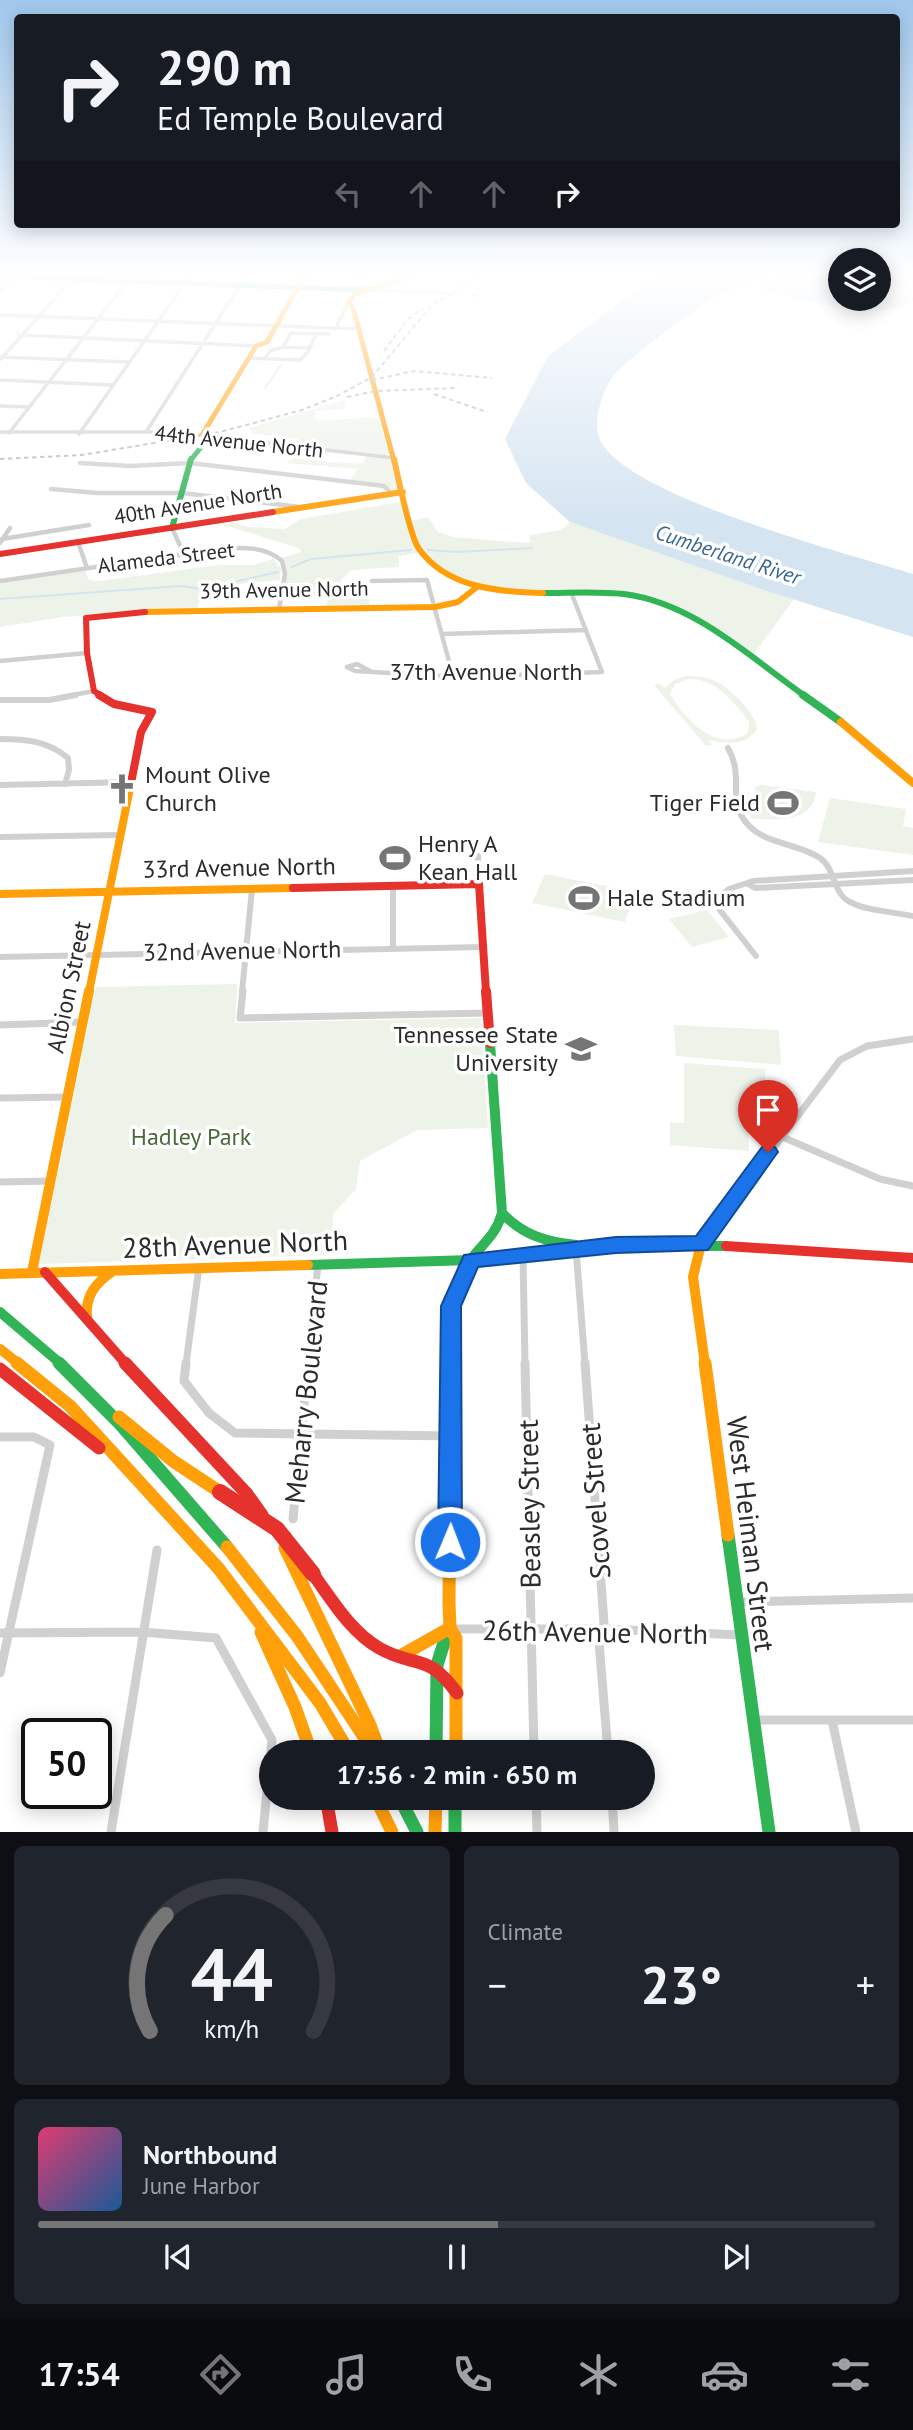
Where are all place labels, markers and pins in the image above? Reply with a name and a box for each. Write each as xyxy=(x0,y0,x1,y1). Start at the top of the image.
place label: Mount Olive Church xyxy=(145,759,271,818)
church icon: Mount Olive Church xyxy=(105,772,139,806)
sports icon: Tiger Field xyxy=(766,786,800,820)
place label: Tiger Field xyxy=(650,787,760,818)
place label: Henry A Kean Hall xyxy=(418,828,517,887)
sports icon: Henry A Kean Hall xyxy=(378,841,412,875)
sports icon: Hale Stadium xyxy=(567,881,601,915)
place label: Hale Stadium xyxy=(607,882,745,913)
place label: Tennessee State University xyxy=(394,1019,558,1078)
school or university icon: Tennessee State University xyxy=(564,1032,598,1066)
pin xyxy=(738,1080,798,1152)

